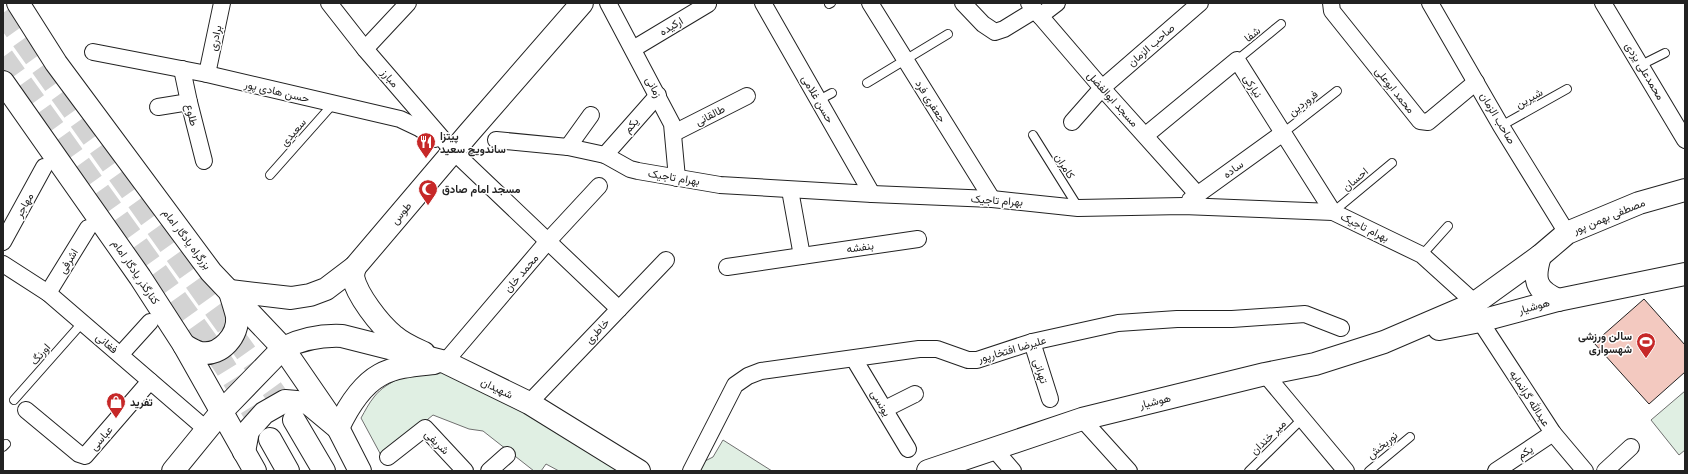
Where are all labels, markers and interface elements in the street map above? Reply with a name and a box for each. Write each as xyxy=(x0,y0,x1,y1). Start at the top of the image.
street label: ارکیده xyxy=(657,14,685,38)
street label: صاحب الزمان xyxy=(1125,21,1177,69)
street label: شفا xyxy=(1241,23,1263,45)
street label: برادری xyxy=(205,24,225,52)
street label: محمدعلی یزدی xyxy=(1622,40,1668,103)
street label: محمد ابوعلی xyxy=(1372,64,1418,116)
street label: مبارز xyxy=(378,65,402,90)
street label: مسجد ابوالفضل xyxy=(1084,68,1142,130)
street label: نیارکی xyxy=(1240,72,1266,100)
street label: حسن غلامی xyxy=(799,73,837,125)
street label: زمانی xyxy=(643,74,665,100)
street label: حسن هادی پور xyxy=(242,76,311,106)
street label: جعفری فرد xyxy=(912,77,950,125)
street label: شیرین xyxy=(1513,85,1545,111)
street label: فروردین xyxy=(1285,87,1321,119)
street label: صاحب الزمان xyxy=(1477,90,1519,146)
street label: طلوع xyxy=(182,102,201,128)
street label: طالقانی xyxy=(693,102,727,128)
street label: یکم xyxy=(620,114,642,136)
street label: سعیدی xyxy=(277,115,309,149)
place label: پیتزا ساندویچ سعید xyxy=(440,129,506,157)
restaurant icon: پیتزا ساندویچ سعید xyxy=(415,131,437,159)
street label: کامران xyxy=(1052,151,1078,181)
street label: ساده xyxy=(1220,157,1246,181)
street label: احسان xyxy=(1339,164,1371,194)
street label: بهرام تاجیک xyxy=(647,166,701,189)
mosque icon: مسجد امام صادق xyxy=(417,178,439,206)
place label: مسجد امام صادق xyxy=(442,182,521,197)
street label: مهاجر xyxy=(11,190,36,221)
street label: بهرام تاجیک xyxy=(970,191,1024,210)
street label: مصطفی بهمن پور xyxy=(1570,195,1648,238)
street label: طوس xyxy=(388,199,414,227)
street label: بزرگراه یادگار امام xyxy=(159,206,214,273)
street label: بهرام تاجیک xyxy=(1338,209,1392,246)
street label: کنارگذر یادگار امام xyxy=(108,237,163,308)
street label: بنفشه xyxy=(845,238,875,256)
street label: اشرفی xyxy=(55,246,81,276)
street label: محمد خان xyxy=(501,251,541,295)
street label: هوشیار xyxy=(1516,295,1552,317)
street label: خاطری xyxy=(582,315,612,347)
place label: سالن ورزشی شهسواری xyxy=(1578,329,1632,356)
street label: فغانی xyxy=(93,330,121,356)
sports icon: سالن ورزشی شهسواری xyxy=(1635,331,1657,359)
street label: علیرضا افتخارپور xyxy=(975,333,1048,367)
street label: اورنگ xyxy=(27,340,53,368)
street label: تهرانی xyxy=(1030,357,1052,386)
street label: عبدالله گرانمایه xyxy=(1507,367,1554,429)
street label: شهیدان xyxy=(479,374,516,402)
street label: یونسی xyxy=(868,387,894,419)
street label: هوشیار xyxy=(1137,390,1172,412)
shop icon: تفرید xyxy=(105,391,127,419)
place label: تفرید xyxy=(130,395,153,409)
street label: میر خندان xyxy=(1247,417,1289,457)
street label: عباسی xyxy=(86,423,116,453)
street label: شریفی xyxy=(422,427,453,457)
street label: نوربخش xyxy=(1364,428,1400,462)
street label: یکم xyxy=(1514,442,1536,463)

